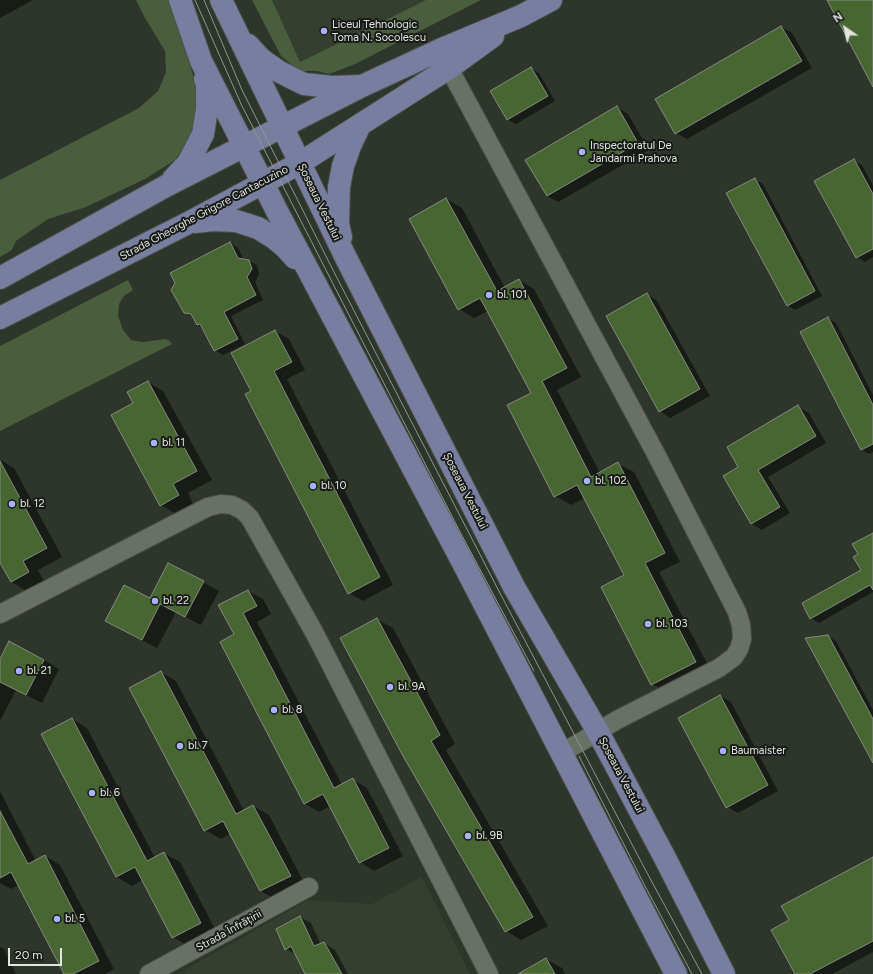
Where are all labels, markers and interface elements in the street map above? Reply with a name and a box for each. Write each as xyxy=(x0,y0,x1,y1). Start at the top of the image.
north arrow xyxy=(825,8,865,48)
text: N xyxy=(831,10,845,25)
place label: Liceul Tehnologic Toma N. Socolescu xyxy=(332,18,426,44)
marker: Liceul Tehnologic Toma N. Socolescu xyxy=(319,26,329,36)
place label: Inspectoratul De Jandarmi Prahova xyxy=(590,139,677,165)
marker: Inspectoratul De Jandarmi Prahova xyxy=(577,147,587,157)
street label: Șoseaua Vestului xyxy=(295,161,343,243)
street label: Strada Gheorghe Grigore Cantacuzino xyxy=(118,163,290,263)
place label: bl. 101 xyxy=(497,288,527,302)
marker: bl. 101 xyxy=(484,290,494,300)
place label: bl. 11 xyxy=(162,436,185,450)
marker: bl. 11 xyxy=(149,438,159,448)
street label: Șoseaua Vestului xyxy=(440,451,490,531)
place label: bl. 102 xyxy=(595,474,627,488)
marker: bl. 102 xyxy=(582,476,592,486)
place label: bl. 10 xyxy=(321,479,346,493)
marker: bl. 10 xyxy=(308,481,318,491)
place label: bl. 12 xyxy=(20,497,45,511)
marker: bl. 12 xyxy=(7,499,17,509)
place label: bl. 22 xyxy=(163,594,189,608)
marker: bl. 22 xyxy=(150,596,160,606)
place label: bl. 103 xyxy=(656,617,687,631)
marker: bl. 103 xyxy=(643,619,653,629)
place label: bl. 21 xyxy=(27,664,52,678)
marker: bl. 21 xyxy=(14,666,24,676)
place label: bl. 9A xyxy=(398,680,426,694)
marker: bl. 9A xyxy=(385,682,395,692)
place label: bl. 8 xyxy=(282,703,303,717)
marker: bl. 8 xyxy=(269,705,279,715)
street label: Șoseaua Vestului xyxy=(595,735,647,815)
place label: bl. 7 xyxy=(188,739,208,753)
marker: bl. 7 xyxy=(175,741,185,751)
place label: Baumaister xyxy=(731,744,786,758)
marker: Baumaister xyxy=(718,746,728,756)
place label: bl. 6 xyxy=(100,786,120,800)
marker: bl. 6 xyxy=(87,788,97,798)
place label: bl. 9B xyxy=(476,829,503,843)
marker: bl. 9B xyxy=(463,831,473,841)
street label: Strada Înfrățirii xyxy=(194,908,264,954)
place label: bl. 5 xyxy=(65,912,85,926)
marker: bl. 5 xyxy=(52,914,62,924)
scale bar xyxy=(10,940,64,966)
text: 20 m xyxy=(15,948,43,962)

